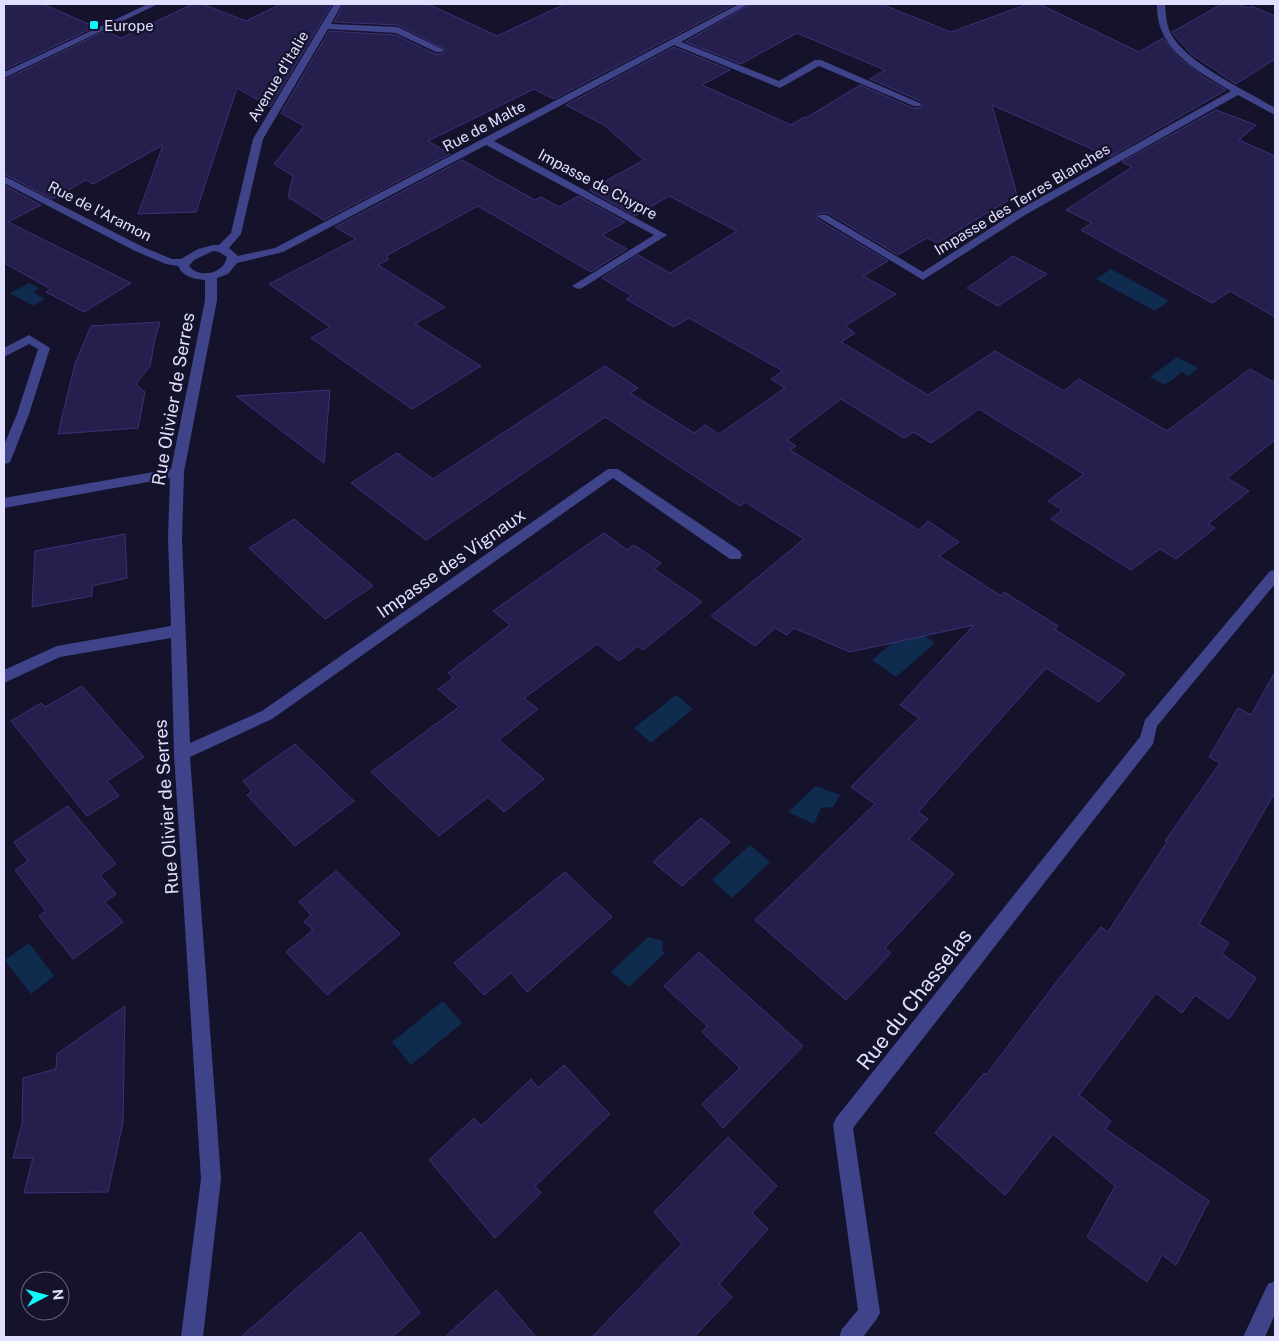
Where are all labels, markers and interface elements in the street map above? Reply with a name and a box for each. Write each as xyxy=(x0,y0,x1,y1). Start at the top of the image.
place label: Europe xyxy=(104,17,154,34)
marker: Europe xyxy=(88,19,100,31)
street label: Avenue d'Italie xyxy=(244,28,312,124)
street label: Rue de Malte xyxy=(440,97,528,155)
street label: Impasse des Terres Blanches xyxy=(931,140,1113,258)
street label: Impasse de Chypre xyxy=(536,145,660,223)
street label: Rue de l'Aramon xyxy=(45,178,155,244)
street label: Rue Olivier de Serres xyxy=(147,311,199,487)
street label: Impasse des Vignaux xyxy=(373,504,529,622)
street label: Rue Olivier de Serres xyxy=(149,719,183,895)
street label: Rue du Chasselas xyxy=(851,923,977,1075)
north arrow xyxy=(20,1271,70,1321)
text: N xyxy=(49,1288,66,1301)

